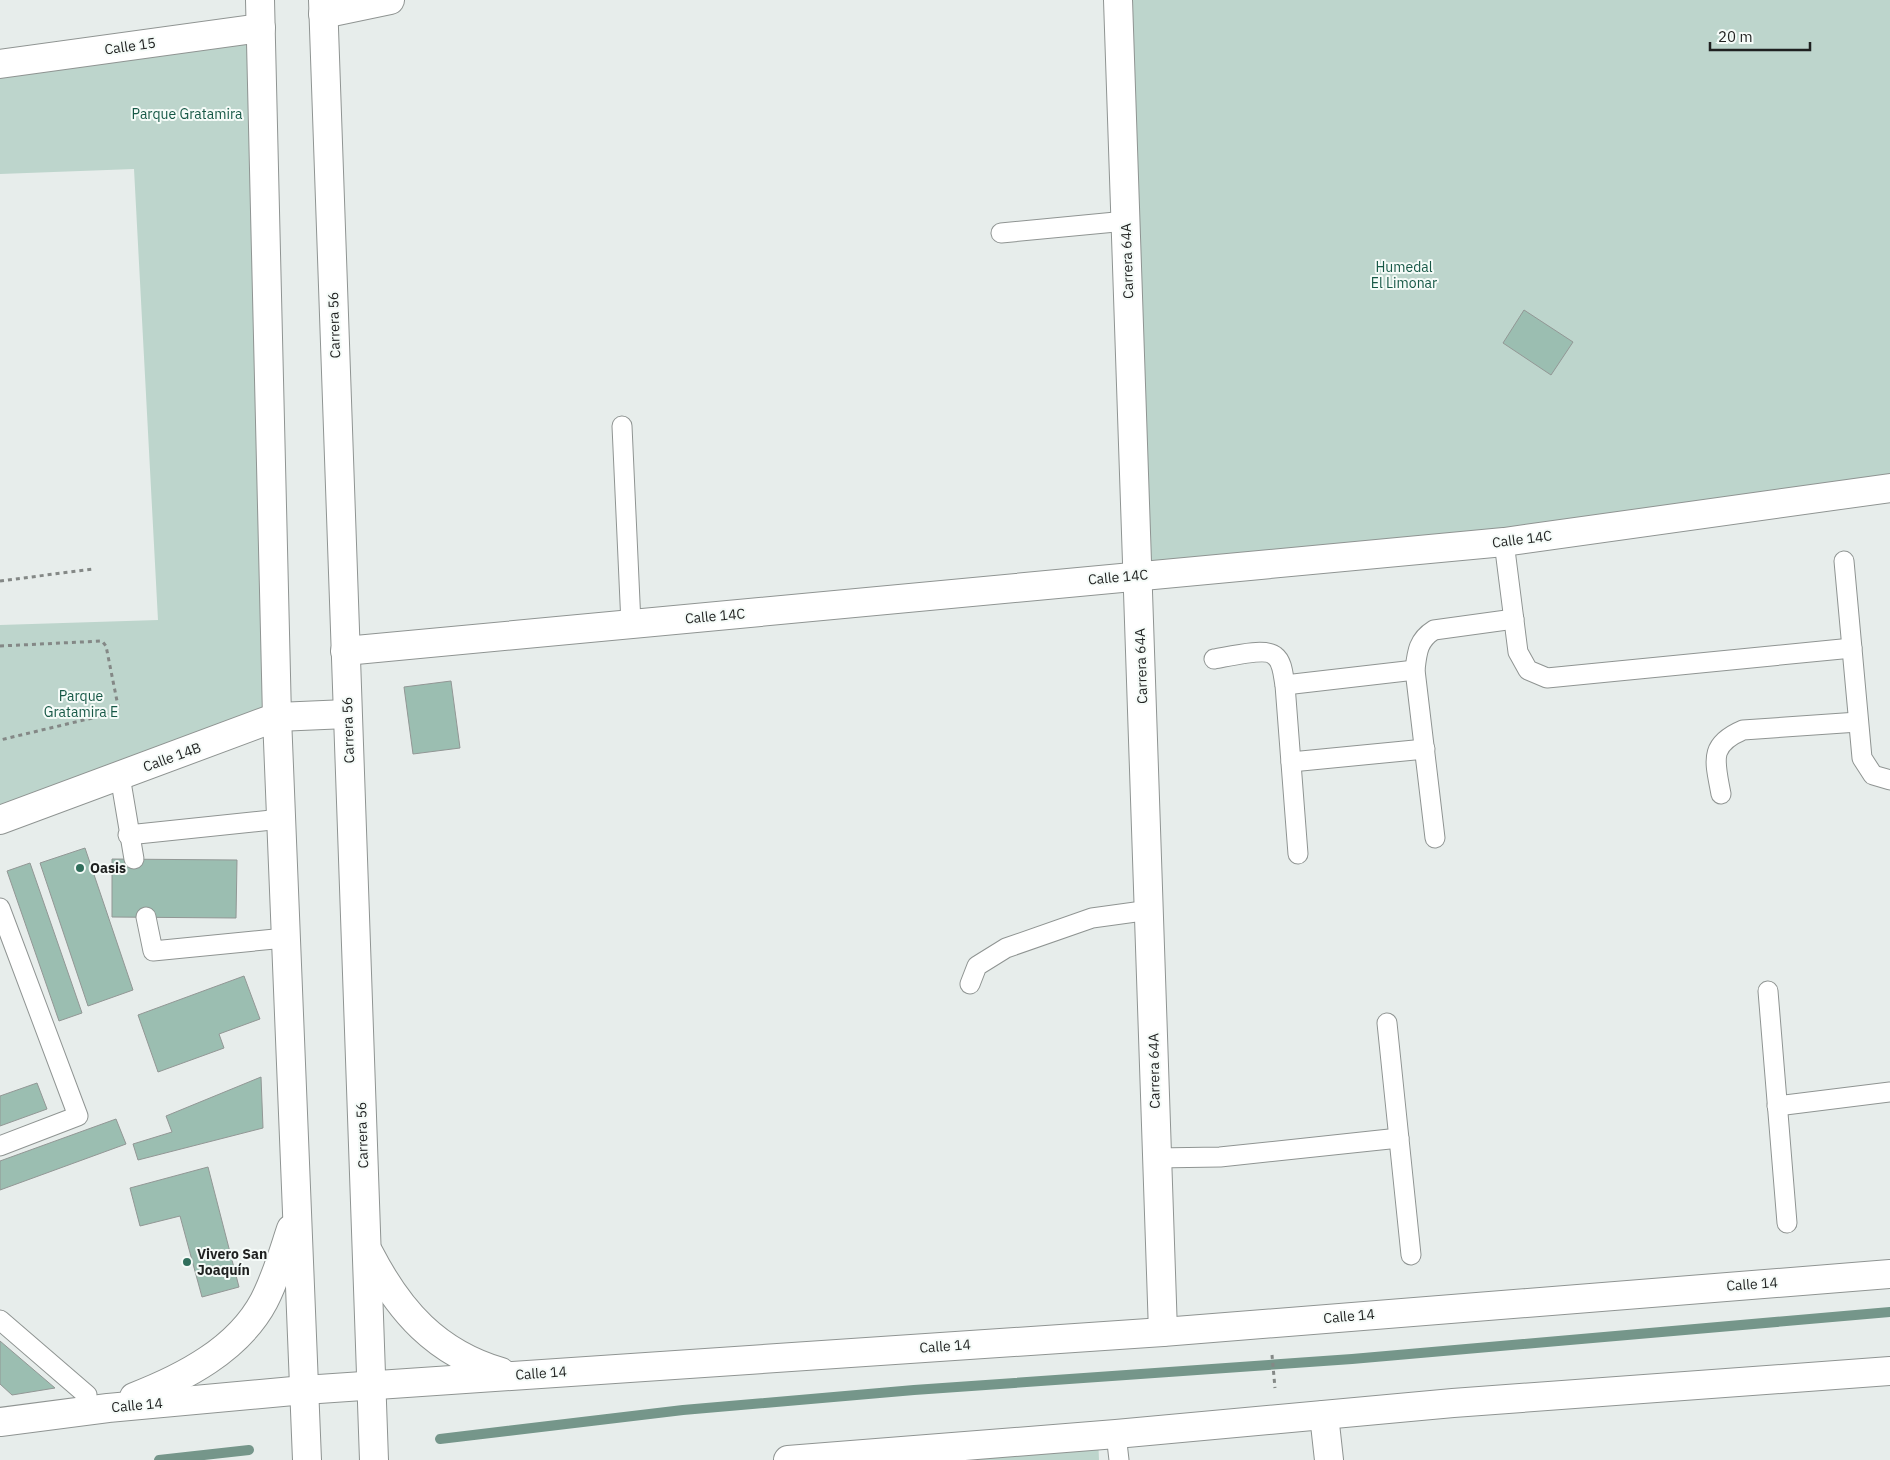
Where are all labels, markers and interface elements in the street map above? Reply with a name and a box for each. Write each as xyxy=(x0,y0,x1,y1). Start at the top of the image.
scale bar xyxy=(1710,20,1810,52)
text: 20 m xyxy=(1718,27,1753,46)
street label: Calle 15 xyxy=(103,34,157,58)
park label: Parque Gratamira xyxy=(132,105,243,123)
street label: Carrera 64A xyxy=(1117,223,1137,299)
park label: Humedal El Limonar xyxy=(1371,258,1437,292)
street label: Carrera 56 xyxy=(324,291,344,359)
street label: Calle 14C xyxy=(1491,526,1553,552)
street label: Calle 14C xyxy=(1087,565,1149,589)
street label: Calle 14C xyxy=(684,604,746,628)
street label: Carrera 64A xyxy=(1131,628,1151,704)
park label: Parque Gratamira E xyxy=(44,687,118,721)
street label: Carrera 56 xyxy=(338,696,358,764)
street label: Calle 14B xyxy=(140,738,204,776)
place label: Oasis xyxy=(90,859,126,877)
marker: Oasis xyxy=(74,862,86,874)
street label: Carrera 64A xyxy=(1144,1033,1164,1109)
street label: Carrera 56 xyxy=(352,1101,372,1169)
place label: Vivero San Joaquín xyxy=(197,1245,267,1279)
marker: Vivero San Joaquín xyxy=(181,1256,193,1268)
street label: Calle 14 xyxy=(1726,1273,1778,1295)
street label: Calle 14 xyxy=(1323,1305,1375,1327)
street label: Calle 14 xyxy=(919,1335,971,1357)
street label: Calle 14 xyxy=(515,1362,567,1384)
street label: Calle 14 xyxy=(111,1394,163,1416)

